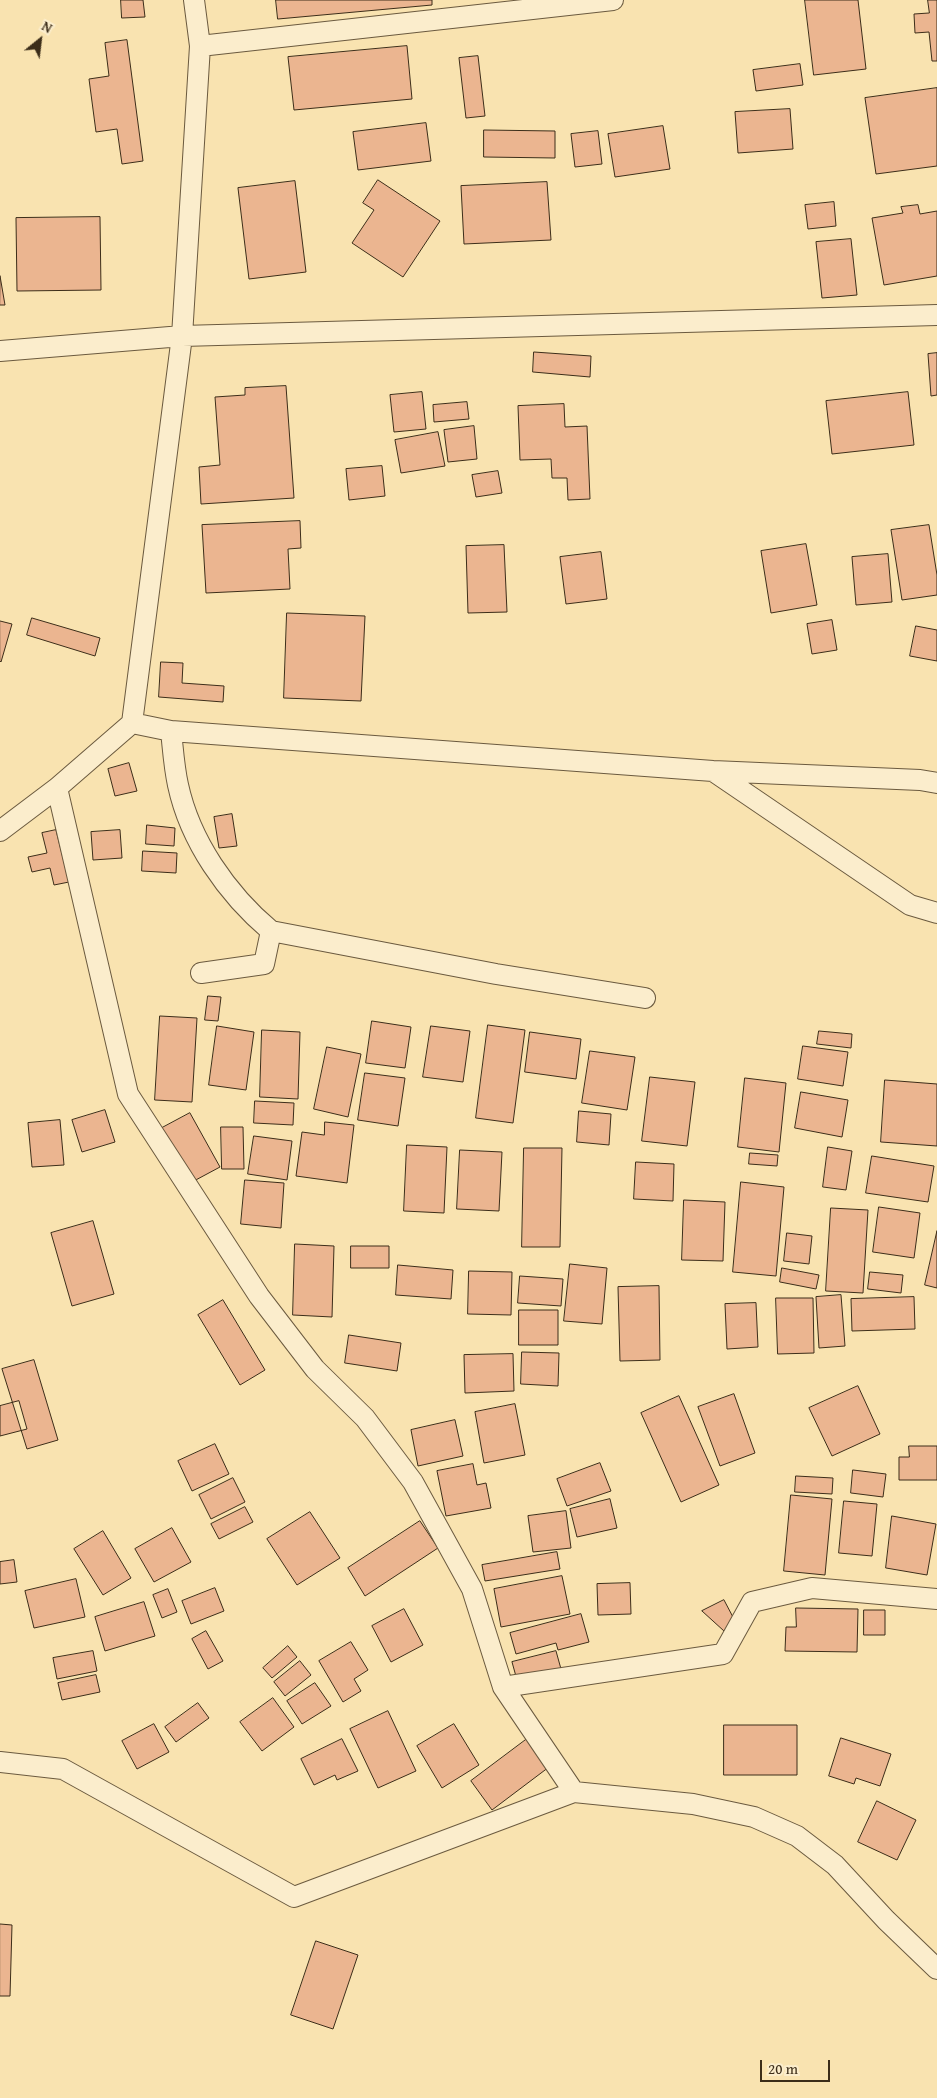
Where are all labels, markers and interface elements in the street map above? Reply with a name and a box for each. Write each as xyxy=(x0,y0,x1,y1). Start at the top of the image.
north arrow xyxy=(15,15,65,65)
text: N xyxy=(38,16,56,38)
scale bar xyxy=(762,2050,832,2082)
text: 20 m xyxy=(768,2058,798,2079)

